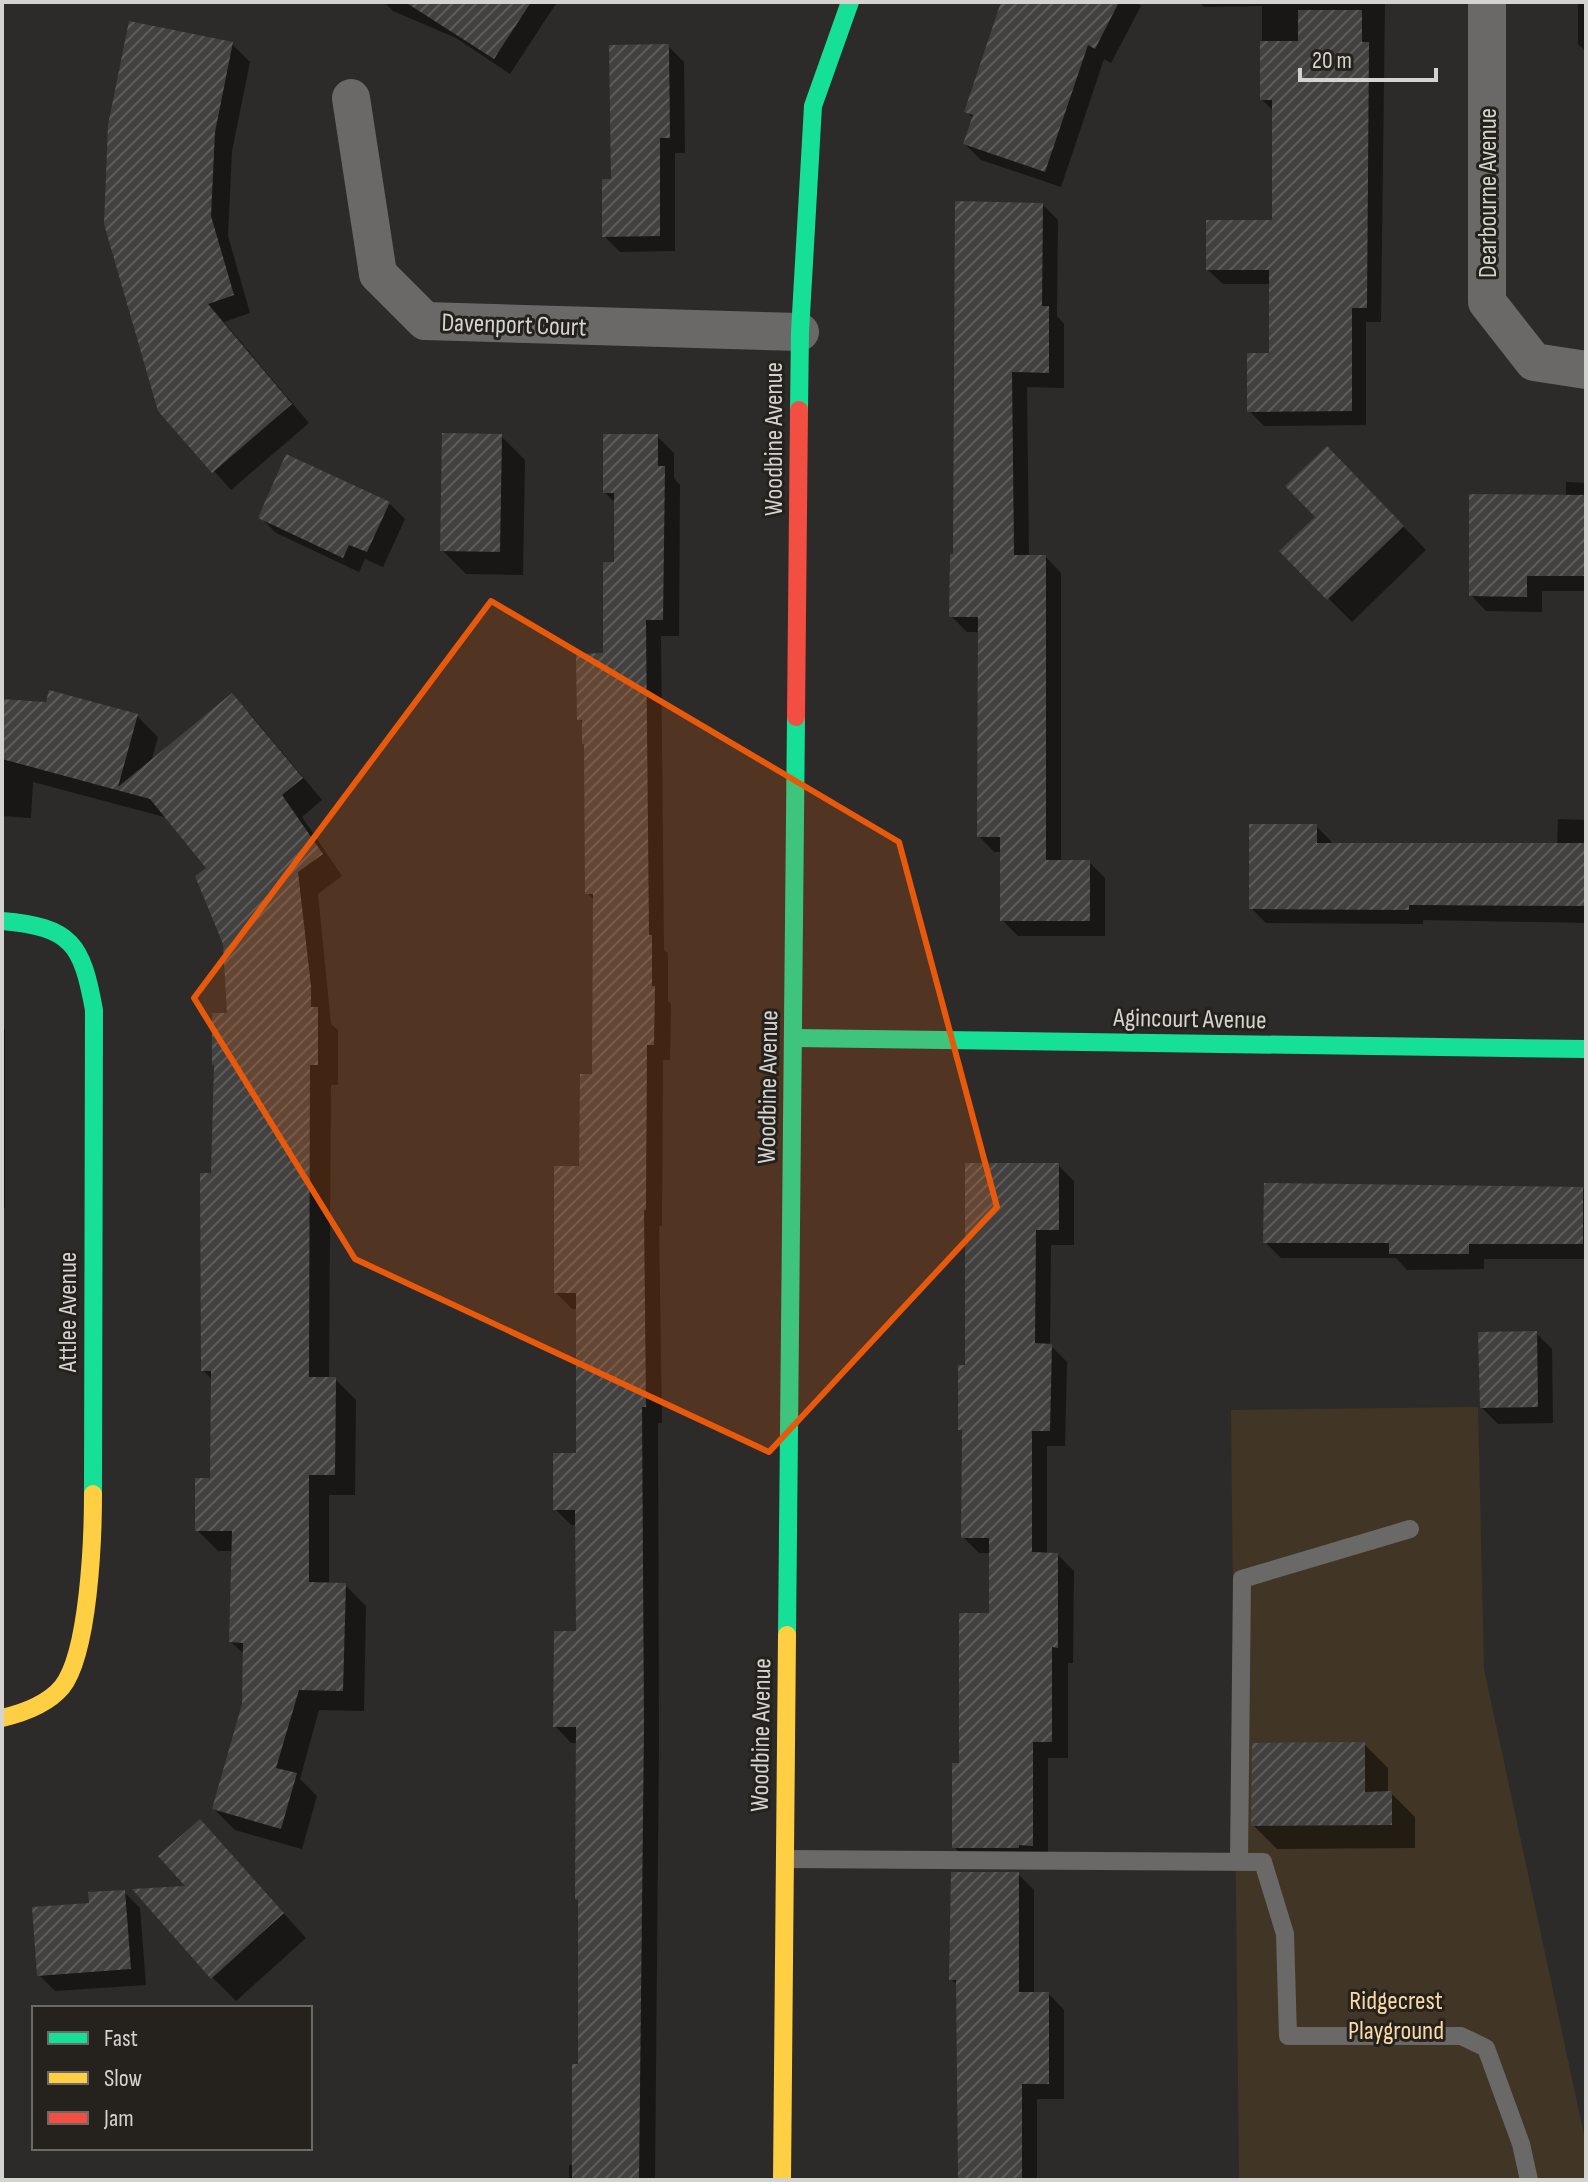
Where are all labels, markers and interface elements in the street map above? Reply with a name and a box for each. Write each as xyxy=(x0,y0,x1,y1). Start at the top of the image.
scale bar xyxy=(1300,32,1436,82)
text: 20 m xyxy=(1312,46,1352,75)
street label: Dearbourne Avenue xyxy=(1473,108,1504,278)
street label: Davenport Court xyxy=(441,307,587,344)
street label: Woodbine Avenue xyxy=(759,362,790,516)
street label: Agincourt Avenue xyxy=(1112,1003,1267,1036)
street label: Woodbine Avenue xyxy=(752,1010,785,1164)
street label: Attlee Avenue xyxy=(53,1252,84,1373)
street label: Woodbine Avenue xyxy=(745,1658,778,1812)
park label: Ridgecrest Playground xyxy=(1348,1986,1444,2047)
legend xyxy=(32,2006,312,2150)
text: Fast xyxy=(104,2024,138,2053)
text: Slow xyxy=(104,2064,142,2093)
text: Jam xyxy=(103,2104,134,2133)

